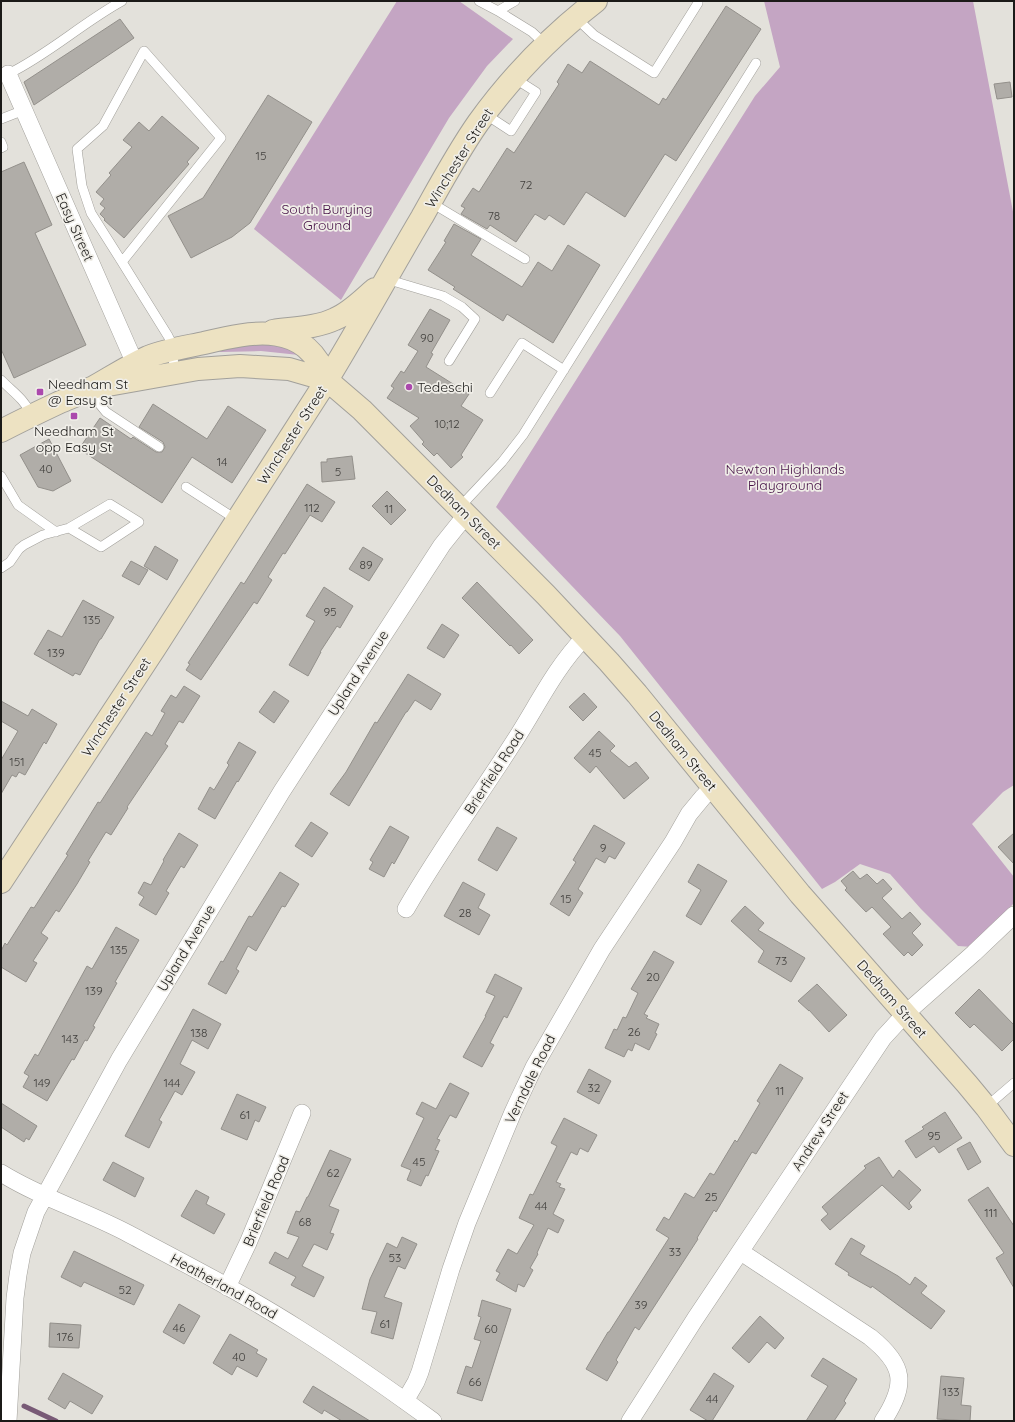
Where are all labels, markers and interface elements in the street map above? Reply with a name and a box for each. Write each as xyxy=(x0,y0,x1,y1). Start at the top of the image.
street label: Winchester Street xyxy=(421,105,497,211)
house number: 15 xyxy=(256,148,266,163)
house number: 72 xyxy=(520,177,533,192)
street label: Easy Street xyxy=(52,190,98,264)
park label: South Burying Ground xyxy=(281,200,373,234)
house number: 78 xyxy=(488,208,500,223)
house number: 90 xyxy=(420,330,434,345)
place label: Needham St @ Easy St xyxy=(48,375,128,409)
place label: Tedeschi xyxy=(417,378,473,396)
street label: Winchester Street xyxy=(253,382,331,488)
marker: Tedeschi xyxy=(404,382,414,392)
marker: Needham St @ Easy St xyxy=(35,387,45,397)
marker: Needham St opp Easy St xyxy=(69,411,79,421)
house number: 10;12 xyxy=(434,416,460,431)
place label: Needham St opp Easy St xyxy=(34,422,114,456)
house number: 14 xyxy=(217,454,227,469)
park label: Newton Highlands Playground xyxy=(726,460,845,494)
house number: 40 xyxy=(39,461,53,476)
house number: 5 xyxy=(335,464,341,479)
street label: Dedham Street xyxy=(423,471,505,553)
house number: 112 xyxy=(304,500,320,515)
house number: 11 xyxy=(385,501,393,516)
house number: 89 xyxy=(359,557,373,572)
house number: 95 xyxy=(323,604,337,619)
house number: 135 xyxy=(83,612,101,627)
street label: Upland Avenue xyxy=(324,627,392,719)
house number: 139 xyxy=(47,645,65,660)
street label: Winchester Street xyxy=(77,654,155,760)
street label: Dedham Street xyxy=(645,707,721,795)
street label: Brierfield Road xyxy=(460,726,528,818)
house number: 45 xyxy=(589,745,601,760)
house number: 151 xyxy=(9,754,25,769)
house number: 9 xyxy=(600,840,607,855)
house number: 15 xyxy=(561,891,571,906)
street label: Upland Avenue xyxy=(153,901,219,995)
house number: 28 xyxy=(458,905,472,920)
house number: 135 xyxy=(110,942,128,957)
house number: 73 xyxy=(775,953,787,968)
street label: Dedham Street xyxy=(853,956,931,1042)
house number: 20 xyxy=(646,969,660,984)
house number: 139 xyxy=(85,983,103,998)
house number: 26 xyxy=(627,1024,641,1039)
house number: 138 xyxy=(190,1025,208,1040)
house number: 143 xyxy=(62,1031,78,1046)
street label: Verndale Road xyxy=(501,1032,559,1126)
house number: 149 xyxy=(33,1075,51,1090)
house number: 144 xyxy=(164,1075,180,1090)
house number: 32 xyxy=(588,1080,601,1095)
house number: 11 xyxy=(776,1083,784,1098)
street label: Andrew Street xyxy=(788,1088,853,1174)
house number: 61 xyxy=(240,1107,250,1122)
house number: 95 xyxy=(927,1128,941,1143)
street label: Brierfield Road xyxy=(239,1153,293,1249)
house number: 45 xyxy=(413,1154,425,1169)
house number: 62 xyxy=(326,1165,340,1180)
house number: 25 xyxy=(704,1189,718,1204)
house number: 44 xyxy=(535,1198,547,1213)
house number: 111 xyxy=(984,1205,998,1220)
house number: 68 xyxy=(299,1214,311,1229)
house number: 33 xyxy=(669,1244,681,1259)
street label: Heatherland Road xyxy=(167,1249,281,1323)
house number: 53 xyxy=(389,1250,401,1265)
house number: 52 xyxy=(118,1282,132,1297)
house number: 39 xyxy=(635,1297,648,1312)
house number: 61 xyxy=(380,1316,390,1331)
house number: 46 xyxy=(173,1320,186,1335)
house number: 60 xyxy=(484,1321,498,1336)
house number: 176 xyxy=(57,1329,74,1344)
house number: 40 xyxy=(232,1349,246,1364)
house number: 66 xyxy=(469,1374,482,1389)
house number: 133 xyxy=(942,1384,960,1399)
house number: 44 xyxy=(706,1391,718,1406)

